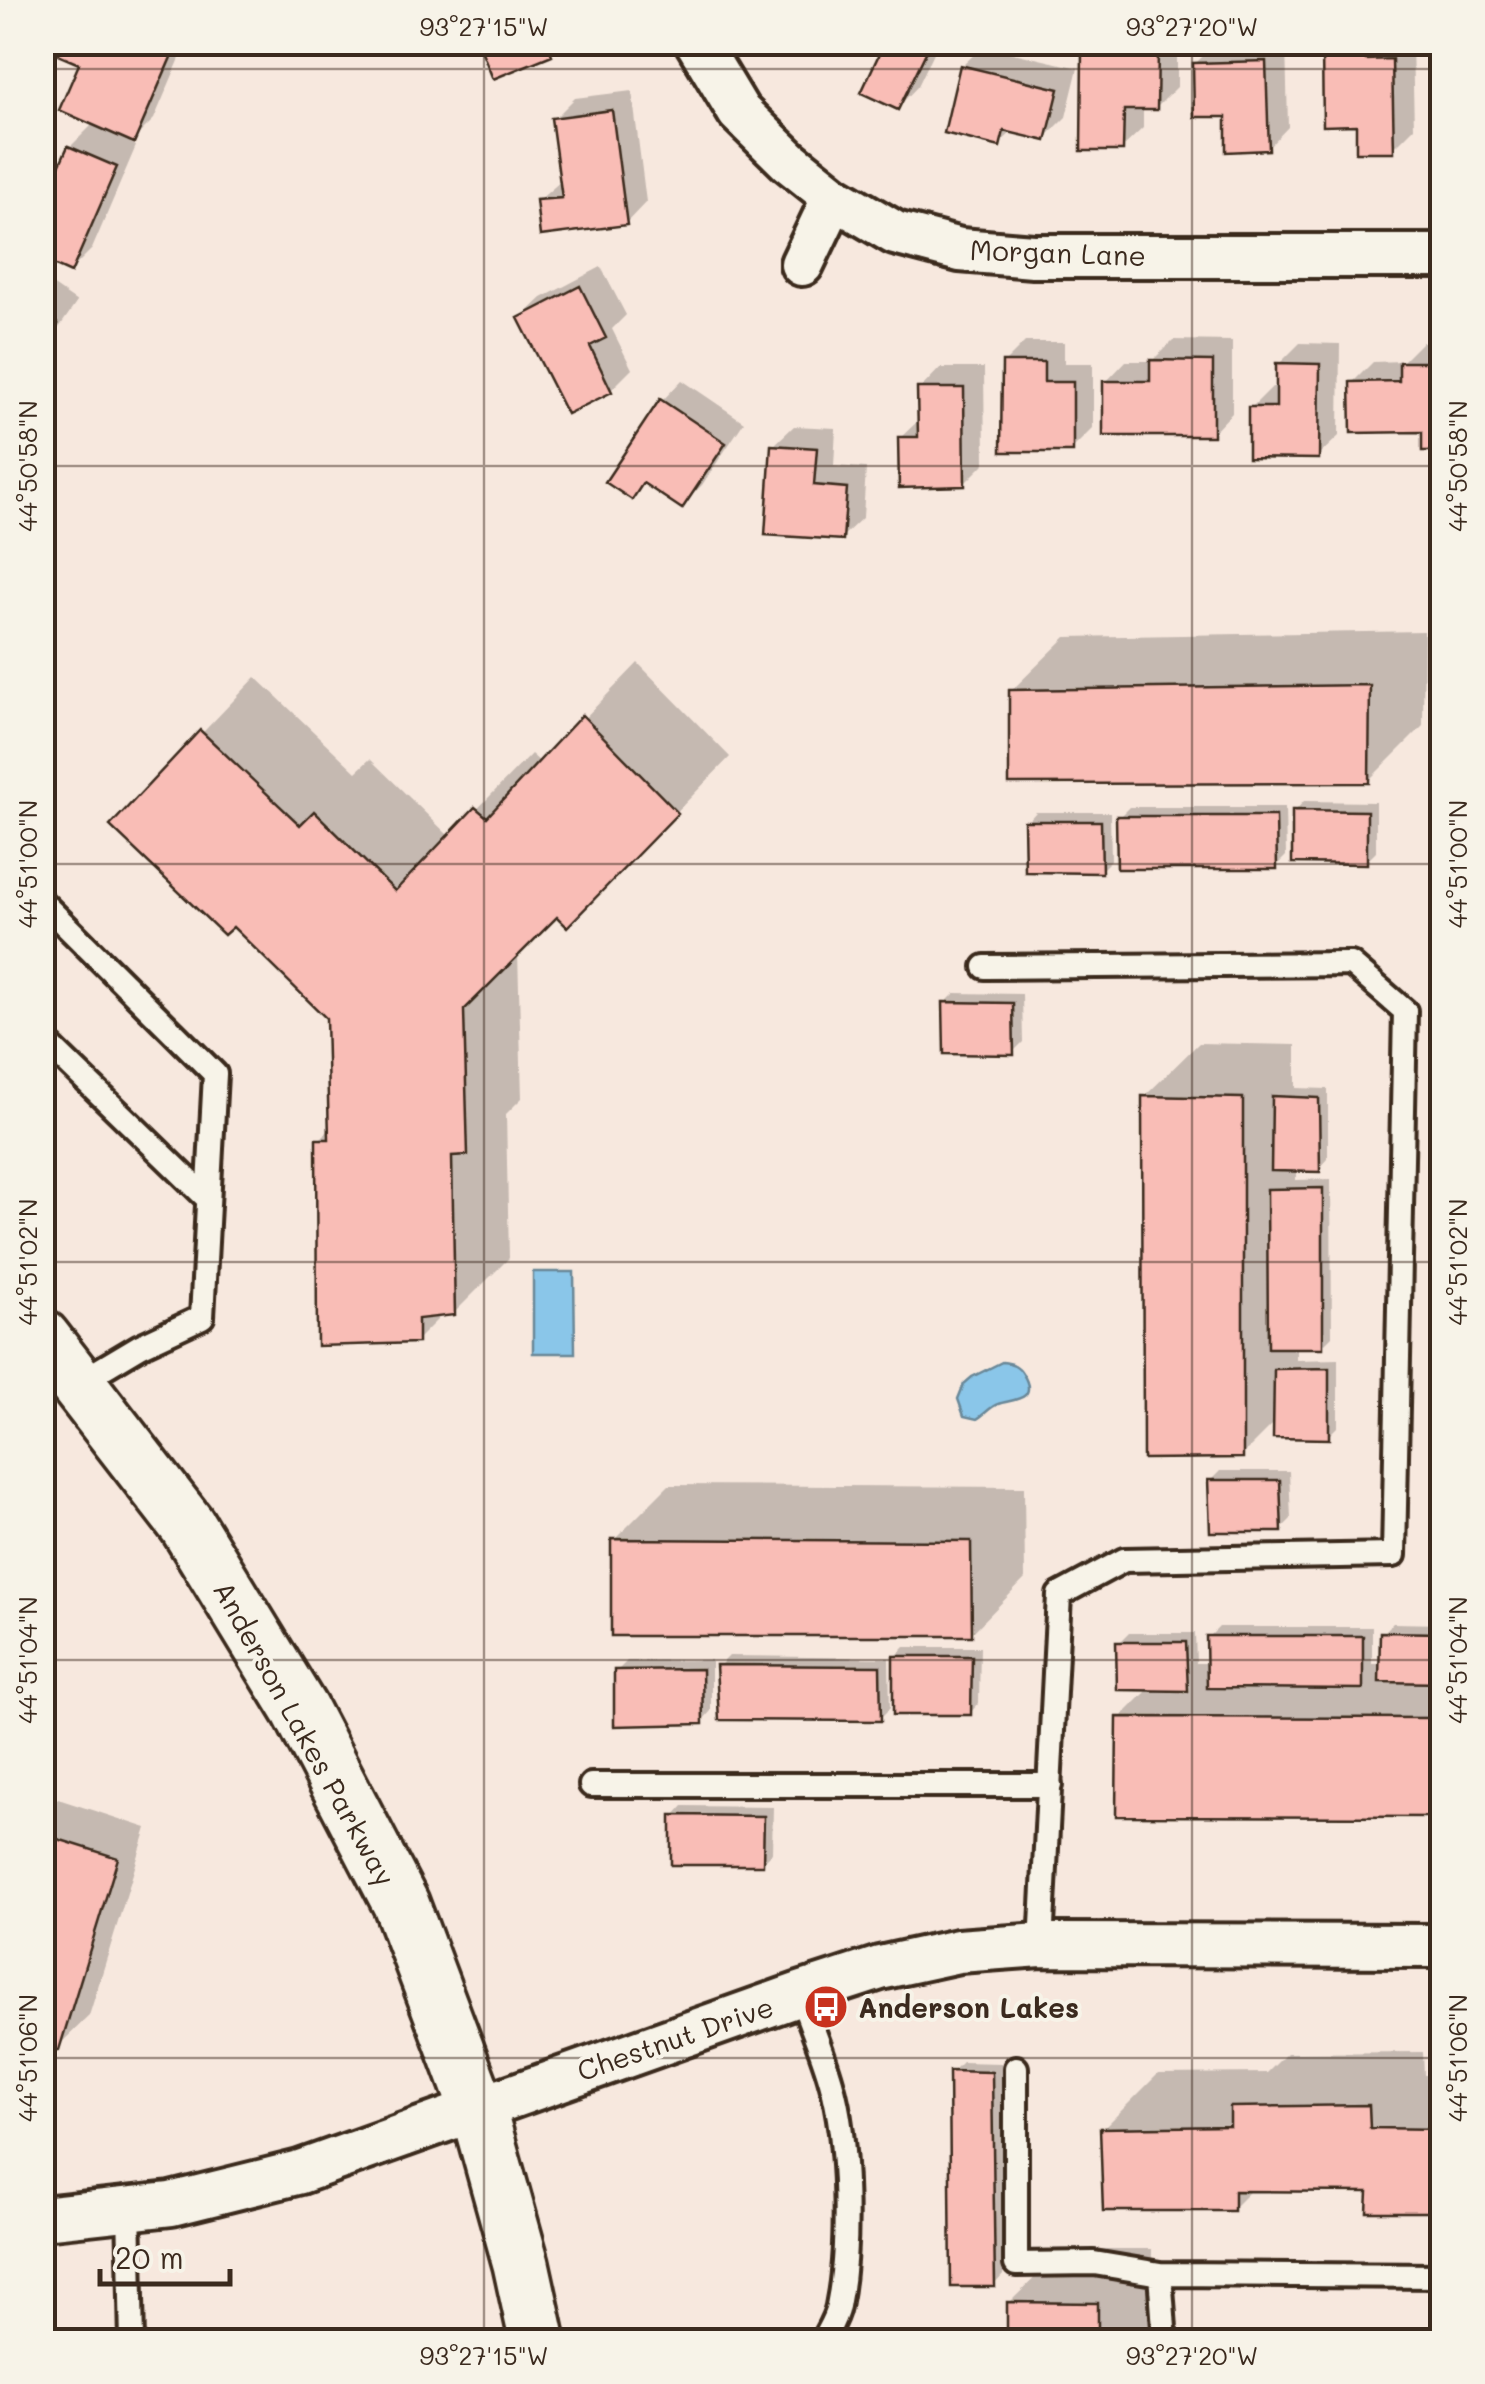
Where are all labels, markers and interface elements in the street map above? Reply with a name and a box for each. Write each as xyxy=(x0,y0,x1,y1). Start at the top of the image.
text: 93°27'15"W xyxy=(420,10,548,42)
text: 93°27'20"W xyxy=(1126,10,1258,42)
street label: Morgan Lane xyxy=(969,231,1147,273)
text: 44°50'58"N xyxy=(11,400,43,532)
text: 44°50'58"N xyxy=(1441,400,1473,532)
text: 44°51'00"N xyxy=(11,800,43,928)
text: 44°51'00"N xyxy=(1441,800,1473,928)
text: 44°51'02"N xyxy=(11,1199,43,1325)
text: 44°51'02"N xyxy=(1441,1199,1473,1325)
street label: Anderson Lakes Parkway xyxy=(206,1574,404,1892)
text: 44°51'04"N xyxy=(11,1596,43,1724)
text: 44°51'04"N xyxy=(1441,1596,1473,1724)
bus stop icon: Anderson Lakes xyxy=(803,1984,849,2030)
street label: Chestnut Drive xyxy=(572,1988,778,2088)
place label: Anderson Lakes xyxy=(858,1989,1079,2025)
text: 44°51'06"N xyxy=(11,1994,43,2122)
text: 44°51'06"N xyxy=(1441,1994,1473,2122)
scale bar xyxy=(100,2224,230,2286)
text: 20 m xyxy=(115,2237,184,2277)
text: 93°27'15"W xyxy=(420,2339,548,2371)
text: 93°27'20"W xyxy=(1126,2339,1258,2371)

